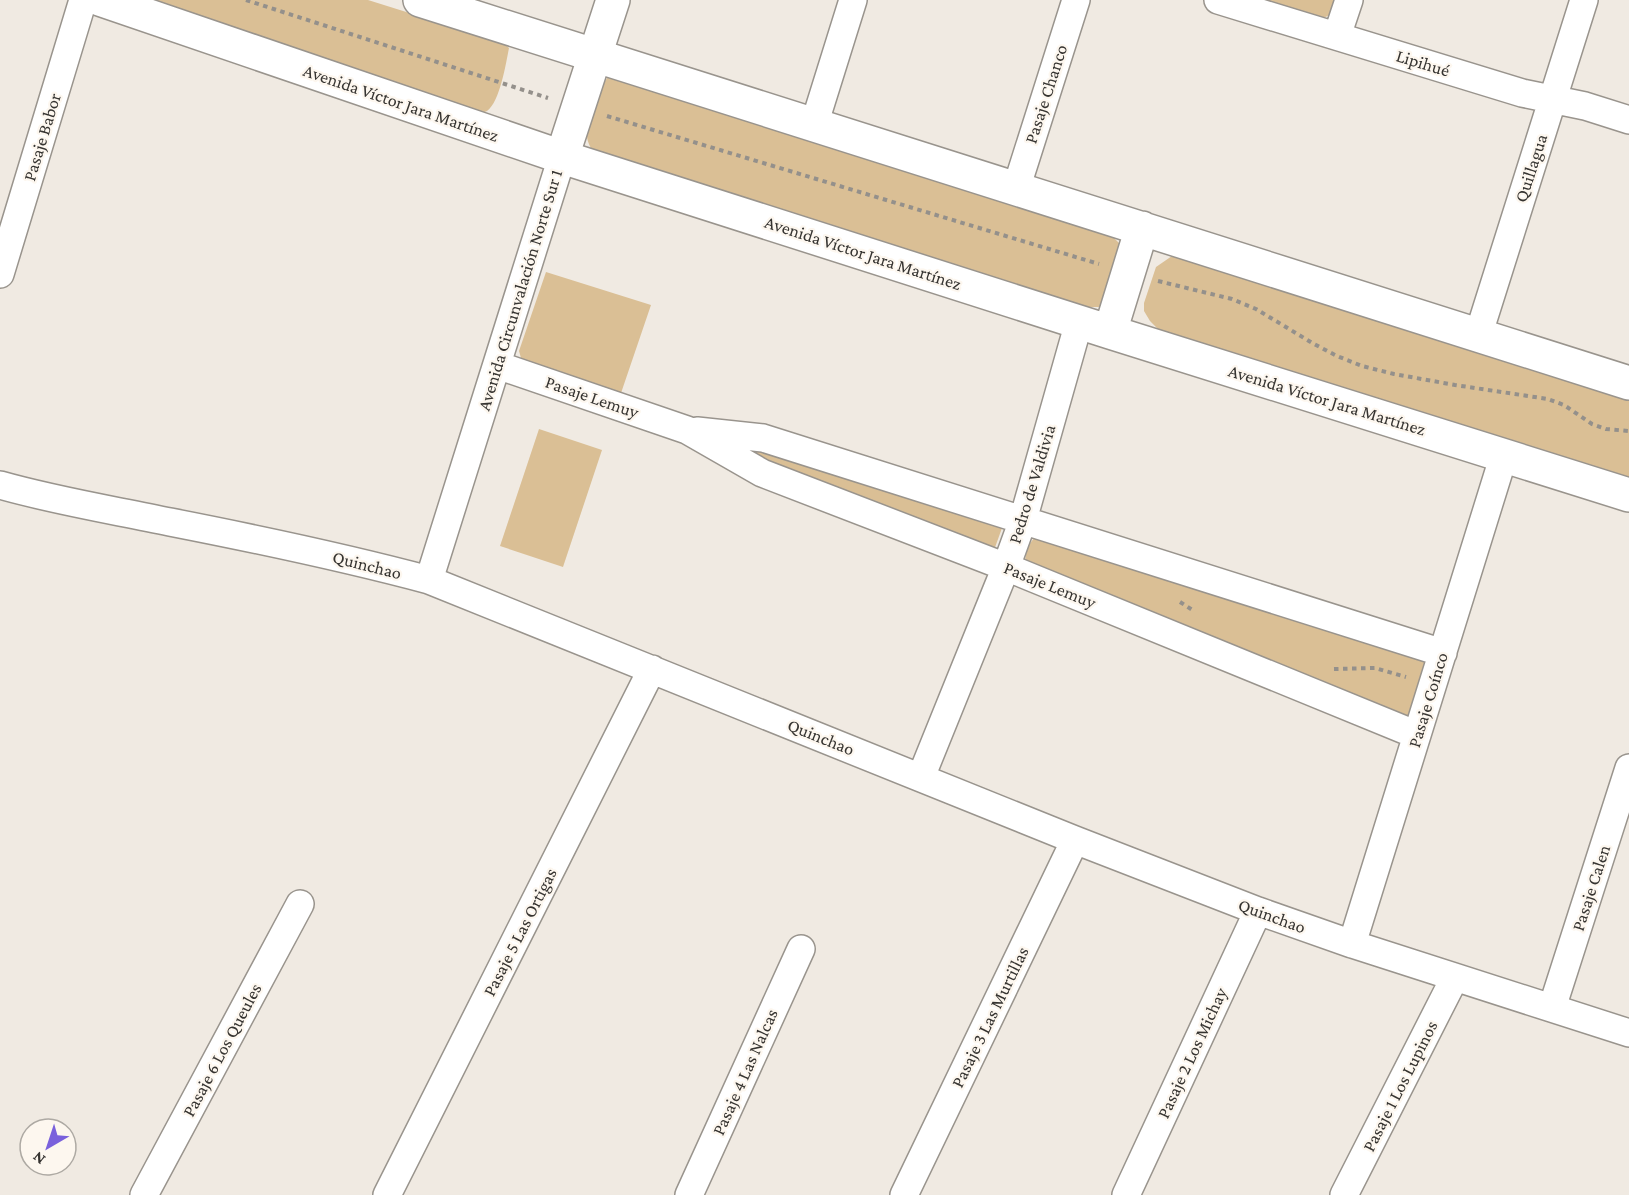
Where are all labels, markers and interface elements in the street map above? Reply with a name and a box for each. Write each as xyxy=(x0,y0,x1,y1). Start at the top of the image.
street label: Pasaje Chanco xyxy=(1021,42,1072,146)
street label: Lipihué xyxy=(1394,45,1452,81)
street label: Avenida Víctor Jara Martínez xyxy=(301,60,502,146)
street label: Pasaje Babor xyxy=(19,90,66,184)
street label: Quillagua xyxy=(1511,131,1551,205)
street label: Avenida Circunvalación Norte Sur 1 xyxy=(474,167,566,413)
street label: Avenida Víctor Jara Martínez xyxy=(762,212,964,294)
street label: Avenida Víctor Jara Martínez xyxy=(1226,360,1428,440)
street label: Pasaje Lemuy xyxy=(542,372,642,423)
street label: Pedro de Valdivia xyxy=(1004,422,1060,546)
street label: Quinchao xyxy=(330,547,404,583)
street label: Pasaje Lemuy xyxy=(1001,557,1100,614)
street label: Pasaje Coínco xyxy=(1404,650,1453,750)
street label: Quinchao xyxy=(785,715,857,759)
street label: Pasaje Calen xyxy=(1568,842,1615,934)
street label: Pasaje 5 Las Ortigas xyxy=(479,865,562,1000)
street label: Quinchao xyxy=(1236,895,1309,937)
street label: Pasaje 3 Las Murtillas xyxy=(947,943,1034,1091)
street label: Pasaje 6 Los Queules xyxy=(178,980,266,1120)
street label: Pasaje 2 Los Michay xyxy=(1153,984,1232,1122)
street label: Pasaje 4 Las Nalcas xyxy=(708,1006,783,1139)
street label: Pasaje 1 Los Lupinos xyxy=(1358,1017,1443,1155)
north arrow xyxy=(18,1117,78,1177)
text: N xyxy=(29,1148,48,1168)

